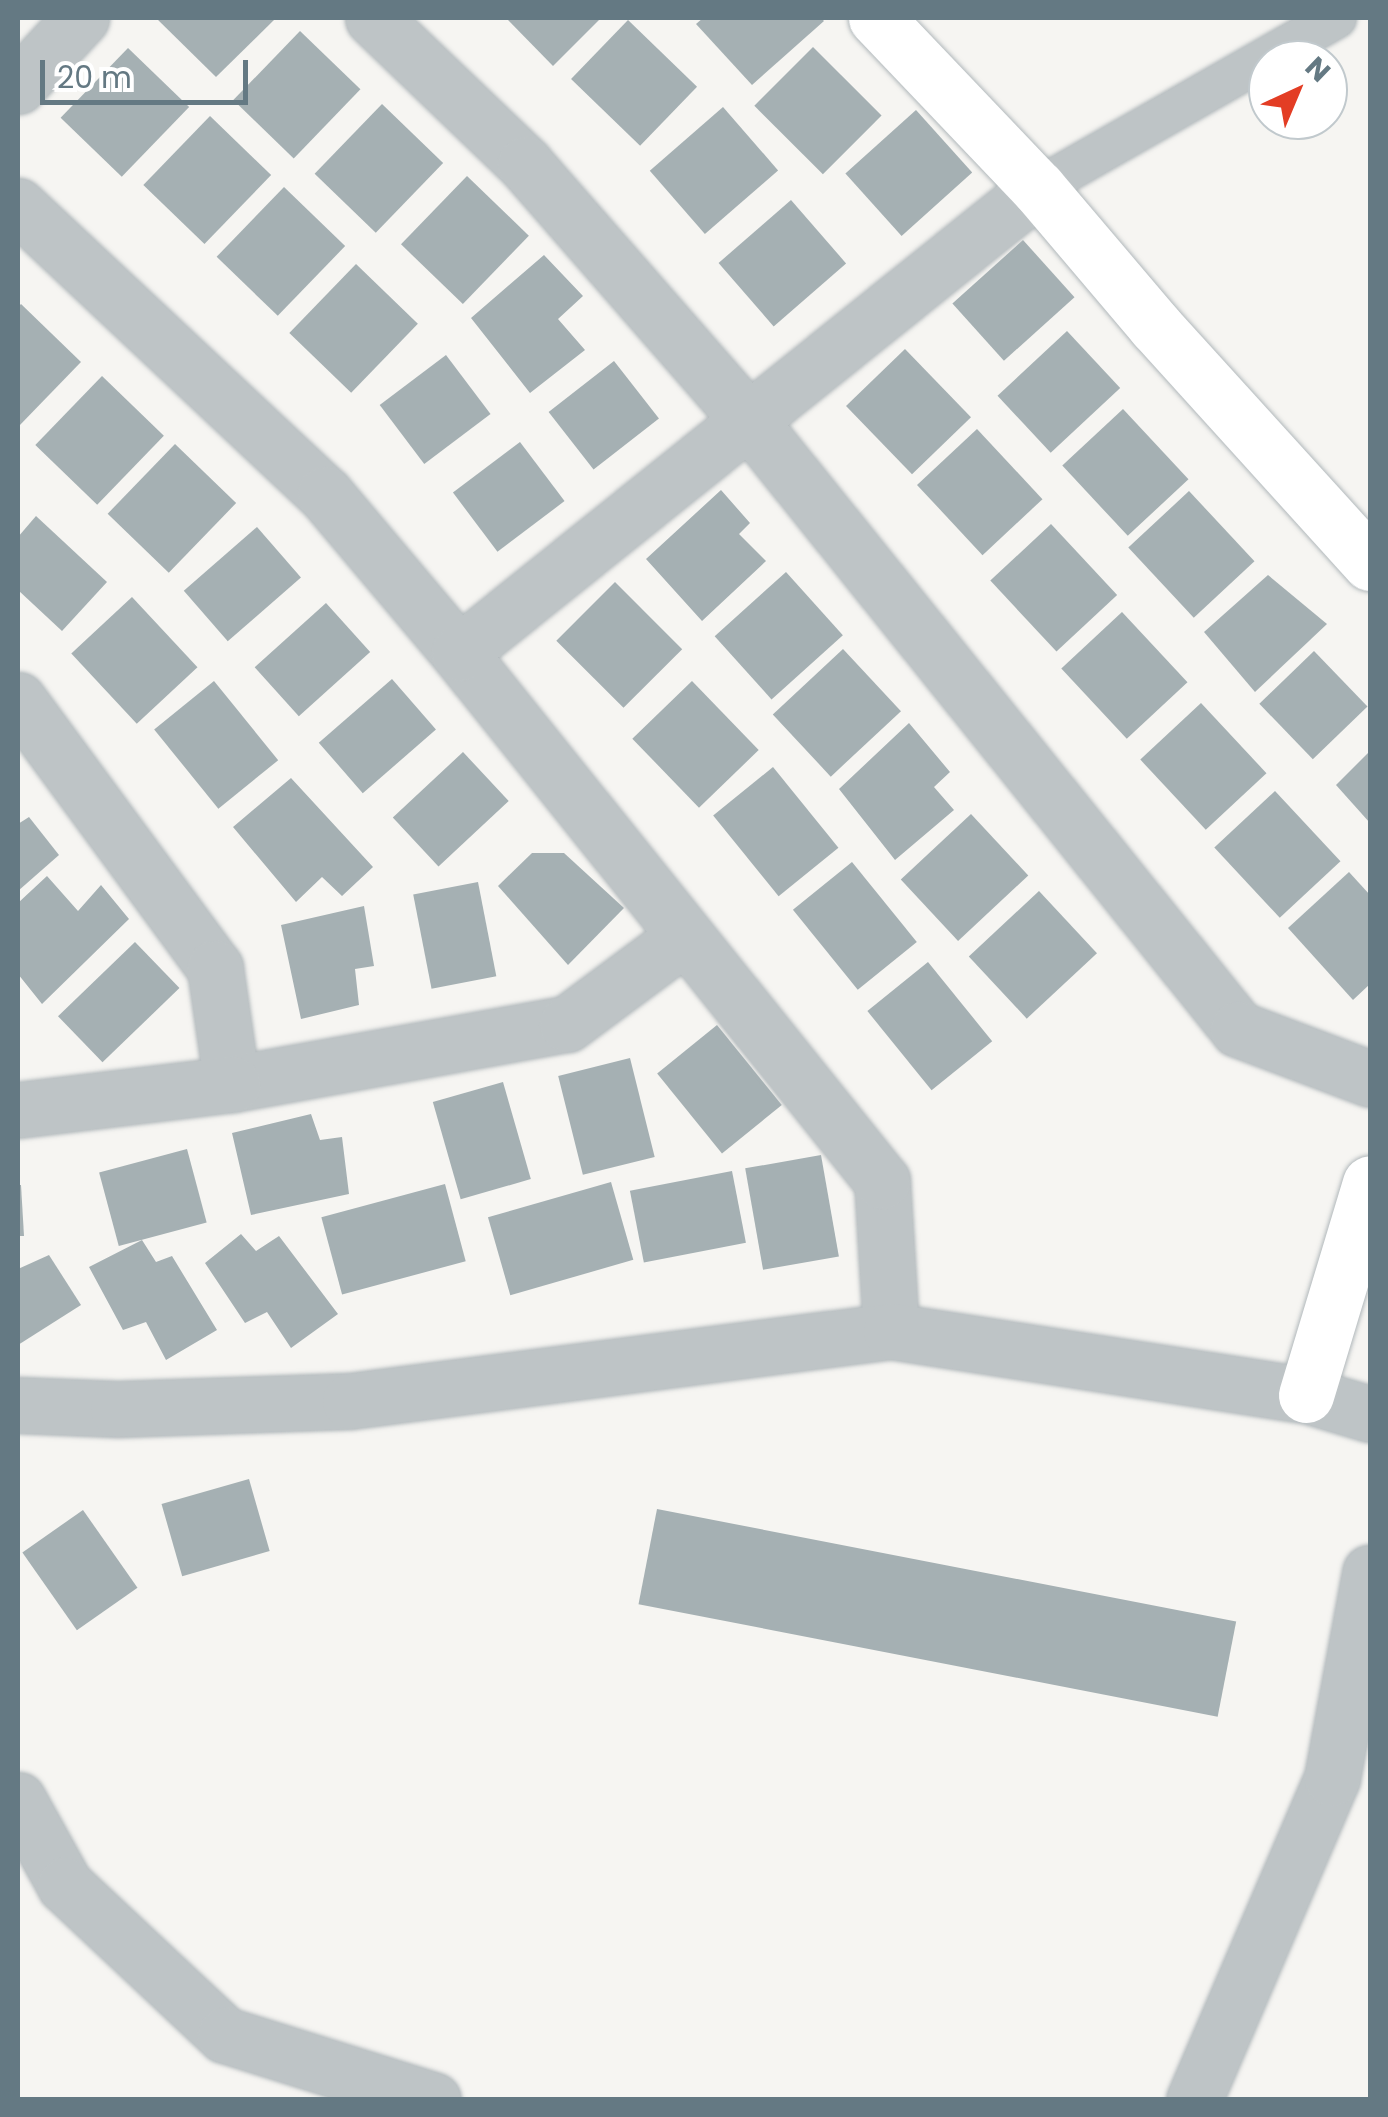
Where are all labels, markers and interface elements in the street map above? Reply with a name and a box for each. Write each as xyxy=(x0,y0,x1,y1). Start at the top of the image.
scale bar xyxy=(45,40,252,102)
north arrow xyxy=(1248,40,1348,140)
text: N xyxy=(1297,48,1339,91)
text: 20 m xyxy=(57,56,132,99)

